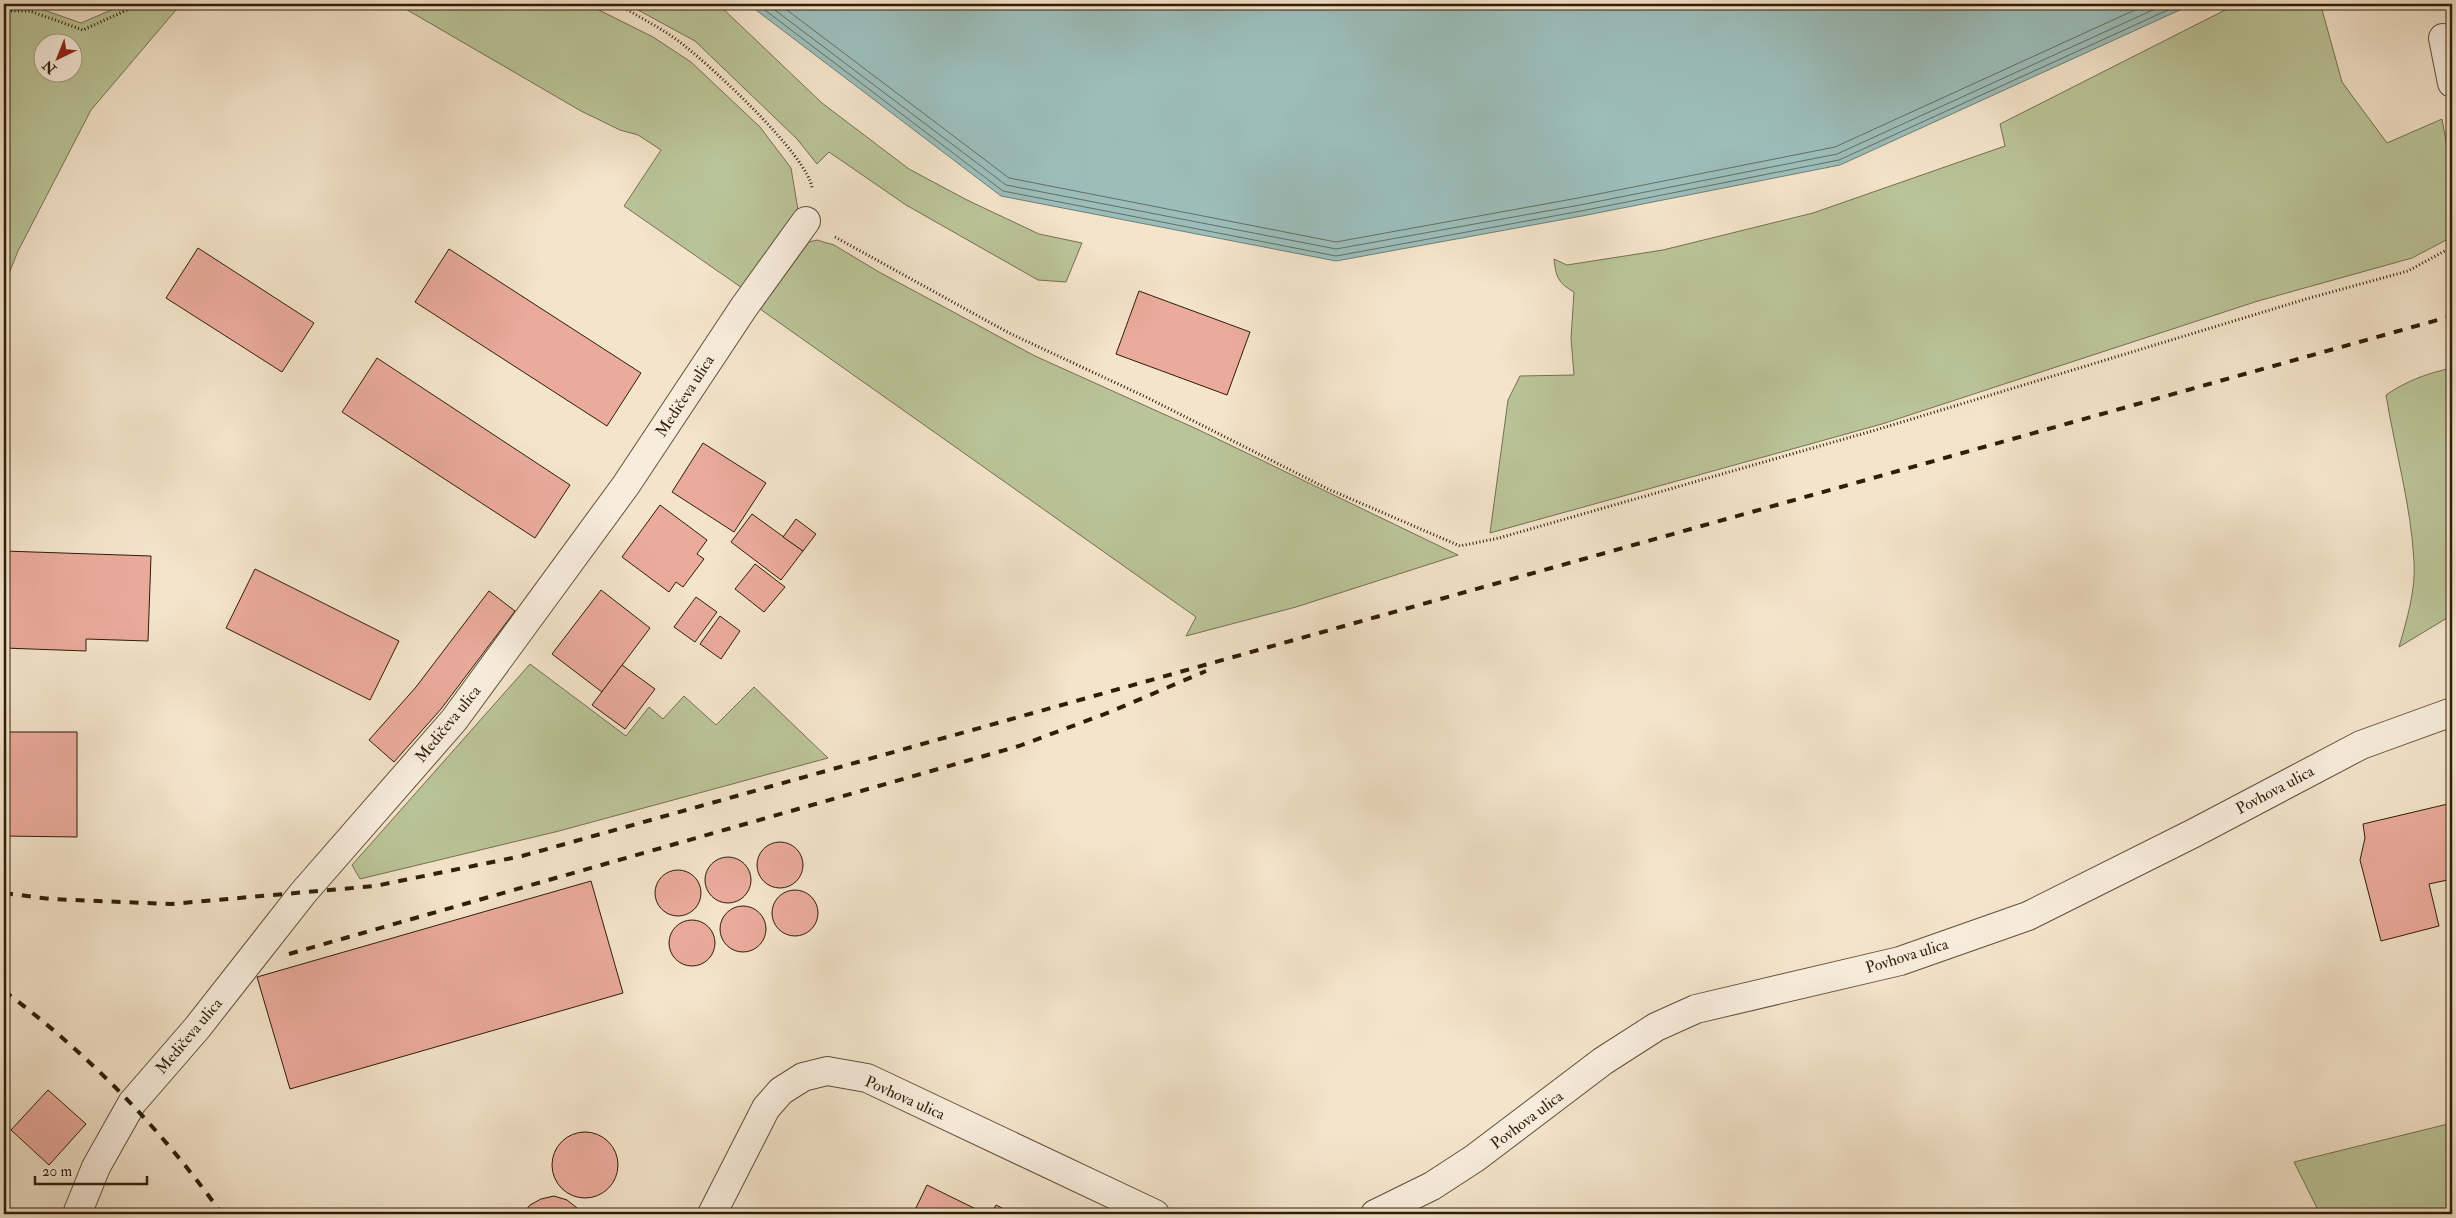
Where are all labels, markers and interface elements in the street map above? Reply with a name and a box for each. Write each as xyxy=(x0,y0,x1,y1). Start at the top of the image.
north arrow xyxy=(32,32,82,82)
text: N xyxy=(39,56,61,78)
street label: Medičeva ulica xyxy=(651,351,719,441)
street label: Medičeva ulica xyxy=(411,681,485,767)
street label: Povhova ulica xyxy=(2233,761,2318,819)
street label: Povhova ulica xyxy=(1863,934,1951,978)
street label: Medičeva ulica xyxy=(151,993,227,1078)
street label: Povhova ulica xyxy=(862,1071,949,1125)
street label: Povhova ulica xyxy=(1487,1086,1568,1154)
scale bar xyxy=(35,1153,148,1185)
text: 20 m xyxy=(42,1162,72,1181)

